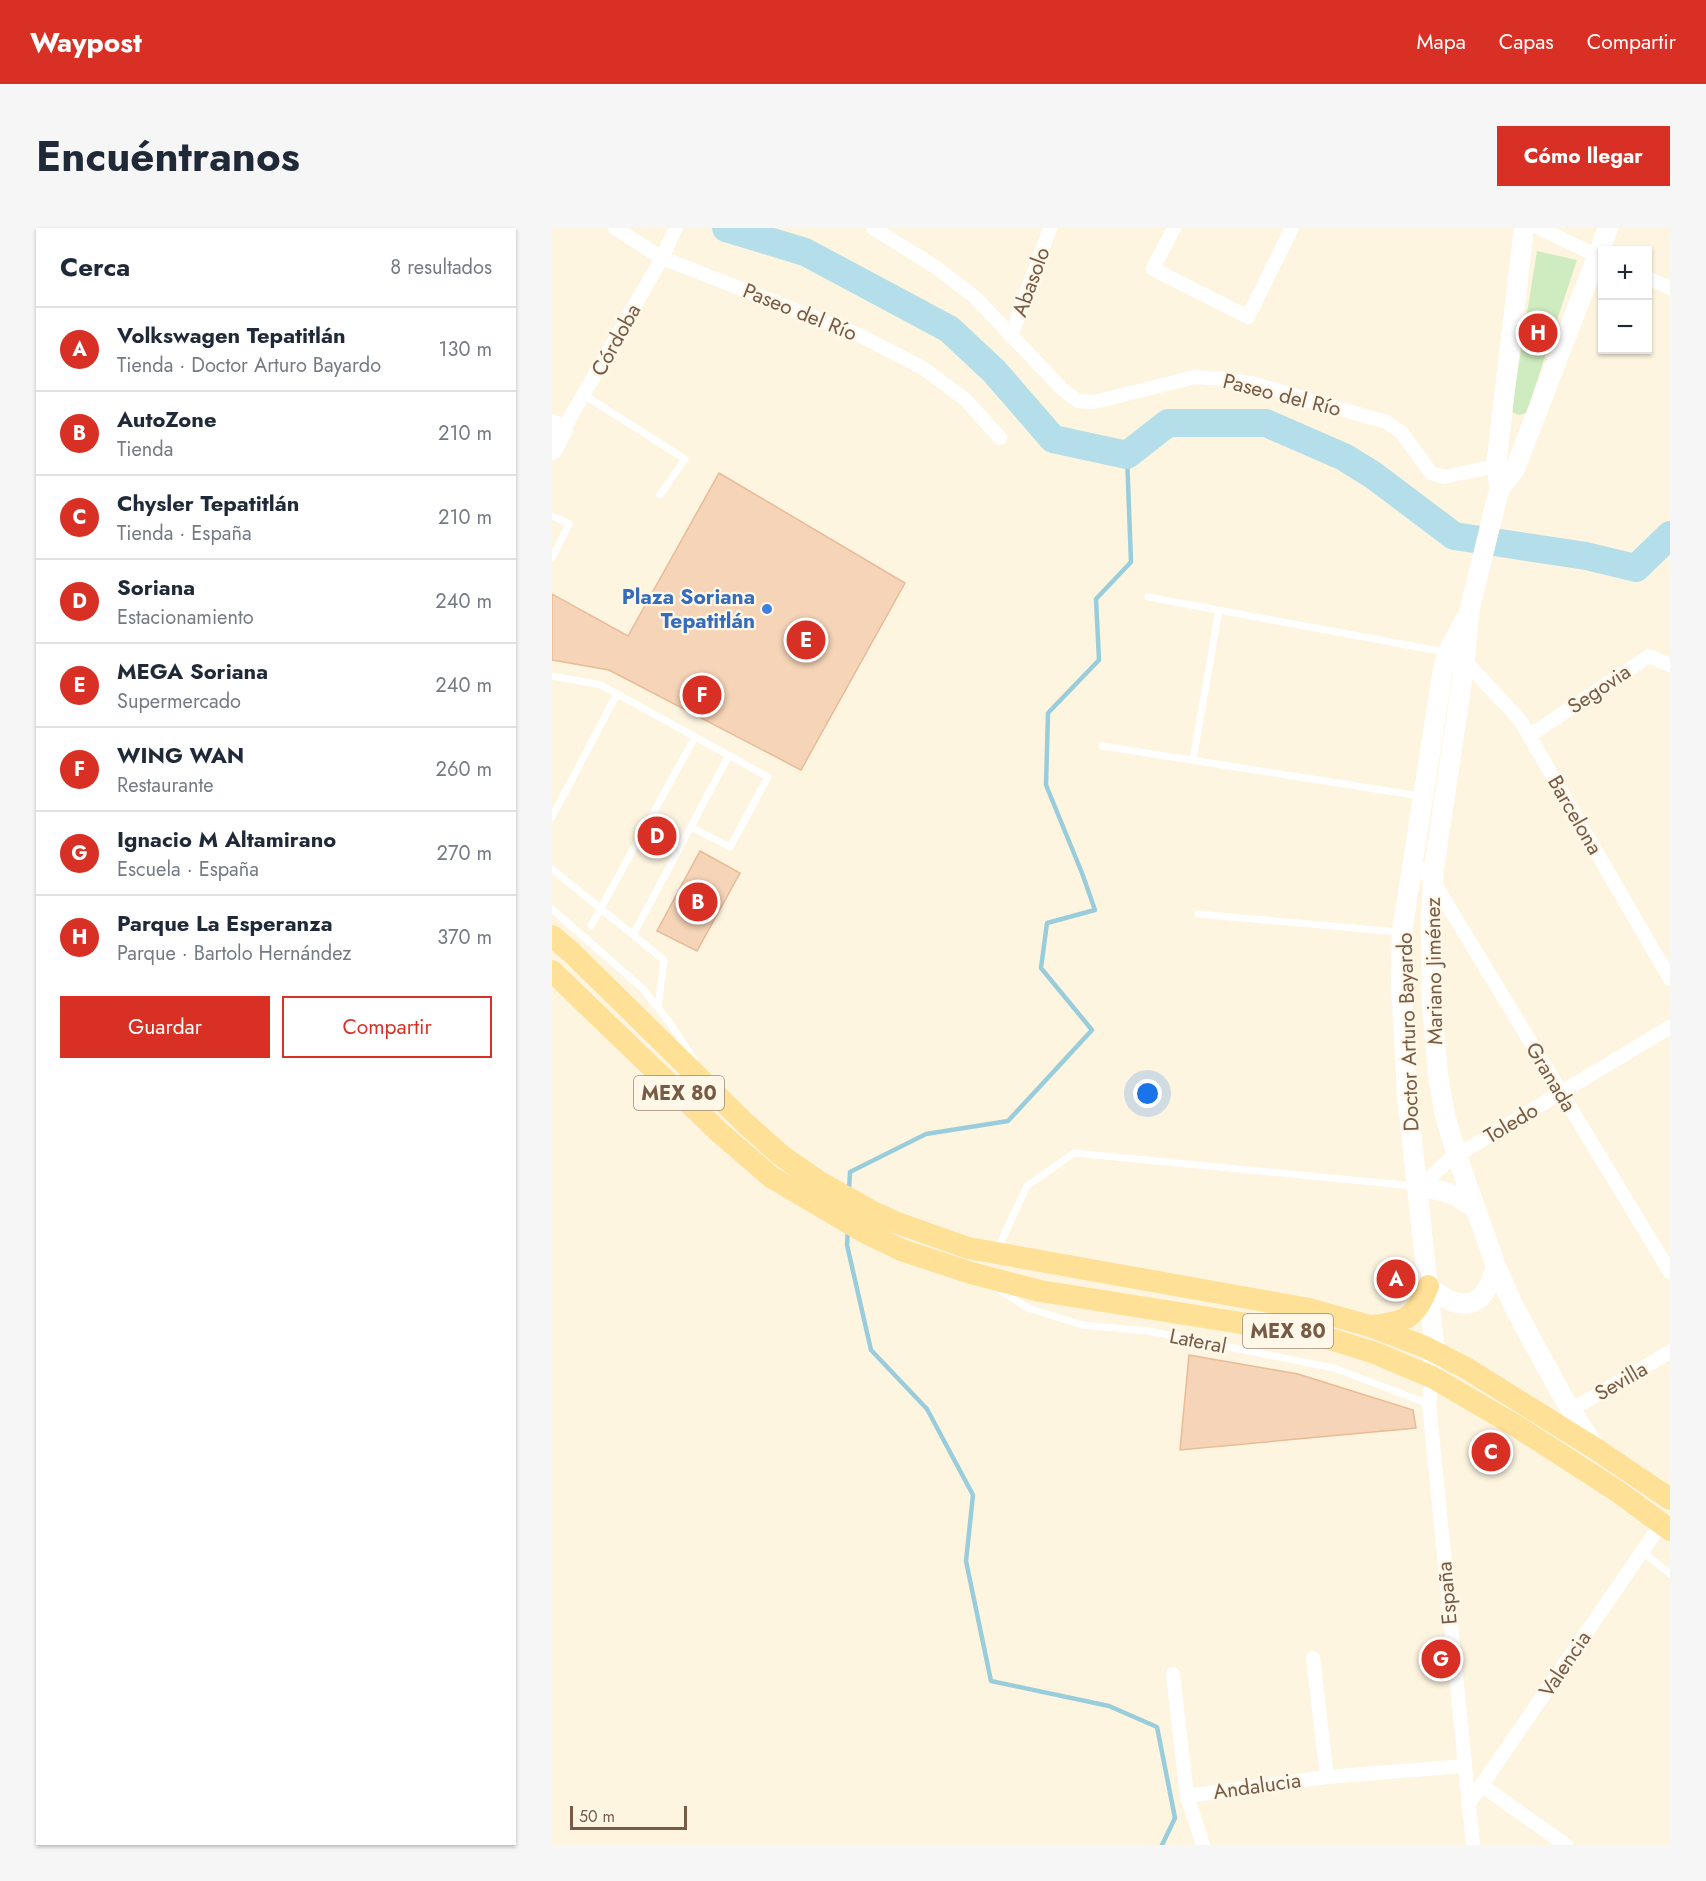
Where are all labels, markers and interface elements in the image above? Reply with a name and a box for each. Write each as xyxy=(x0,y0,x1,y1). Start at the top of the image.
text: Waypost xyxy=(30,22,142,63)
text: Mapa xyxy=(1417,27,1466,57)
text: Capas xyxy=(1499,27,1554,57)
text: Compartir xyxy=(1587,27,1676,57)
text: Encuéntranos xyxy=(36,126,300,187)
button: Cómo llegar xyxy=(1497,126,1670,186)
street label: Abasolo xyxy=(1005,243,1057,321)
map controls xyxy=(1598,246,1652,354)
button: + xyxy=(1598,246,1652,300)
text: Cerca xyxy=(60,248,130,286)
text: 8 resultados xyxy=(390,253,492,282)
street label: Paseo del Río xyxy=(738,275,862,349)
street label: Córdoba xyxy=(584,298,648,382)
button: − xyxy=(1598,300,1652,354)
pin: H xyxy=(1518,310,1558,356)
text: Volkswagen Tepatitlán xyxy=(117,319,346,351)
text: A xyxy=(72,335,87,364)
text: 130 m xyxy=(438,335,492,364)
text: Tienda · Doctor Arturo Bayardo xyxy=(117,351,381,380)
street label: Paseo del Río xyxy=(1220,366,1344,424)
text: AutoZone xyxy=(117,403,217,435)
text: B xyxy=(73,419,86,448)
text: 210 m xyxy=(438,419,492,448)
text: Tienda xyxy=(117,435,173,464)
text: Chysler Tepatitlán xyxy=(117,487,299,519)
text: C xyxy=(72,503,87,532)
text: 210 m xyxy=(438,503,492,532)
text: Tienda · España xyxy=(117,519,252,548)
text: Soriana xyxy=(117,571,195,603)
place label: Plaza Soriana Tepatitlán xyxy=(622,582,755,636)
text: D xyxy=(72,587,87,616)
text: 240 m xyxy=(435,587,492,616)
marker: Plaza Soriana Tepatitlán xyxy=(760,602,774,616)
text: Estacionamiento xyxy=(117,603,254,632)
pin: E xyxy=(786,618,826,662)
text: MEGA Soriana xyxy=(117,655,268,687)
street label: Segovia xyxy=(1561,657,1637,721)
text: E xyxy=(73,671,86,700)
text: 240 m xyxy=(435,671,492,700)
pin: F xyxy=(682,672,722,718)
text: Supermercado xyxy=(117,687,241,716)
text: WING WAN xyxy=(117,739,244,771)
text: F xyxy=(74,755,85,784)
text: 260 m xyxy=(436,755,492,784)
street label: Barcelona xyxy=(1540,770,1610,860)
text: Restaurante xyxy=(117,771,214,800)
pin: D xyxy=(638,814,676,858)
text: Ignacio M Altamirano xyxy=(117,823,336,855)
text: G xyxy=(71,839,88,868)
text: 270 m xyxy=(437,839,492,868)
text: Escuela · España xyxy=(117,855,259,884)
pin: B xyxy=(678,880,718,924)
street label: Mariano Jiménez xyxy=(1418,897,1450,1045)
text: Parque La Esperanza xyxy=(117,907,333,939)
text: H xyxy=(72,923,87,952)
text: 370 m xyxy=(437,923,492,952)
street label: Doctor Arturo Bayardo xyxy=(1390,932,1426,1132)
text: Parque · Bartolo Hernández xyxy=(117,939,351,968)
button: Guardar xyxy=(60,996,270,1058)
button: Compartir xyxy=(282,996,492,1058)
street label: Granada xyxy=(1518,1036,1584,1118)
road number: MEX 80 xyxy=(634,1076,724,1110)
your location xyxy=(1133,1079,1162,1108)
street label: Toledo xyxy=(1478,1095,1544,1151)
pin: A xyxy=(1376,1256,1416,1302)
road number: MEX 80 xyxy=(1243,1314,1333,1348)
street label: Lateral xyxy=(1167,1321,1229,1361)
street label: Sevilla xyxy=(1589,1354,1653,1408)
pin: C xyxy=(1472,1430,1510,1474)
street label: España xyxy=(1429,1560,1465,1626)
street label: Valencia xyxy=(1532,1625,1598,1703)
pin: G xyxy=(1422,1636,1460,1682)
street label: Andalucia xyxy=(1211,1765,1303,1807)
scale bar xyxy=(570,1803,687,1830)
text: 50 m xyxy=(579,1805,615,1828)

